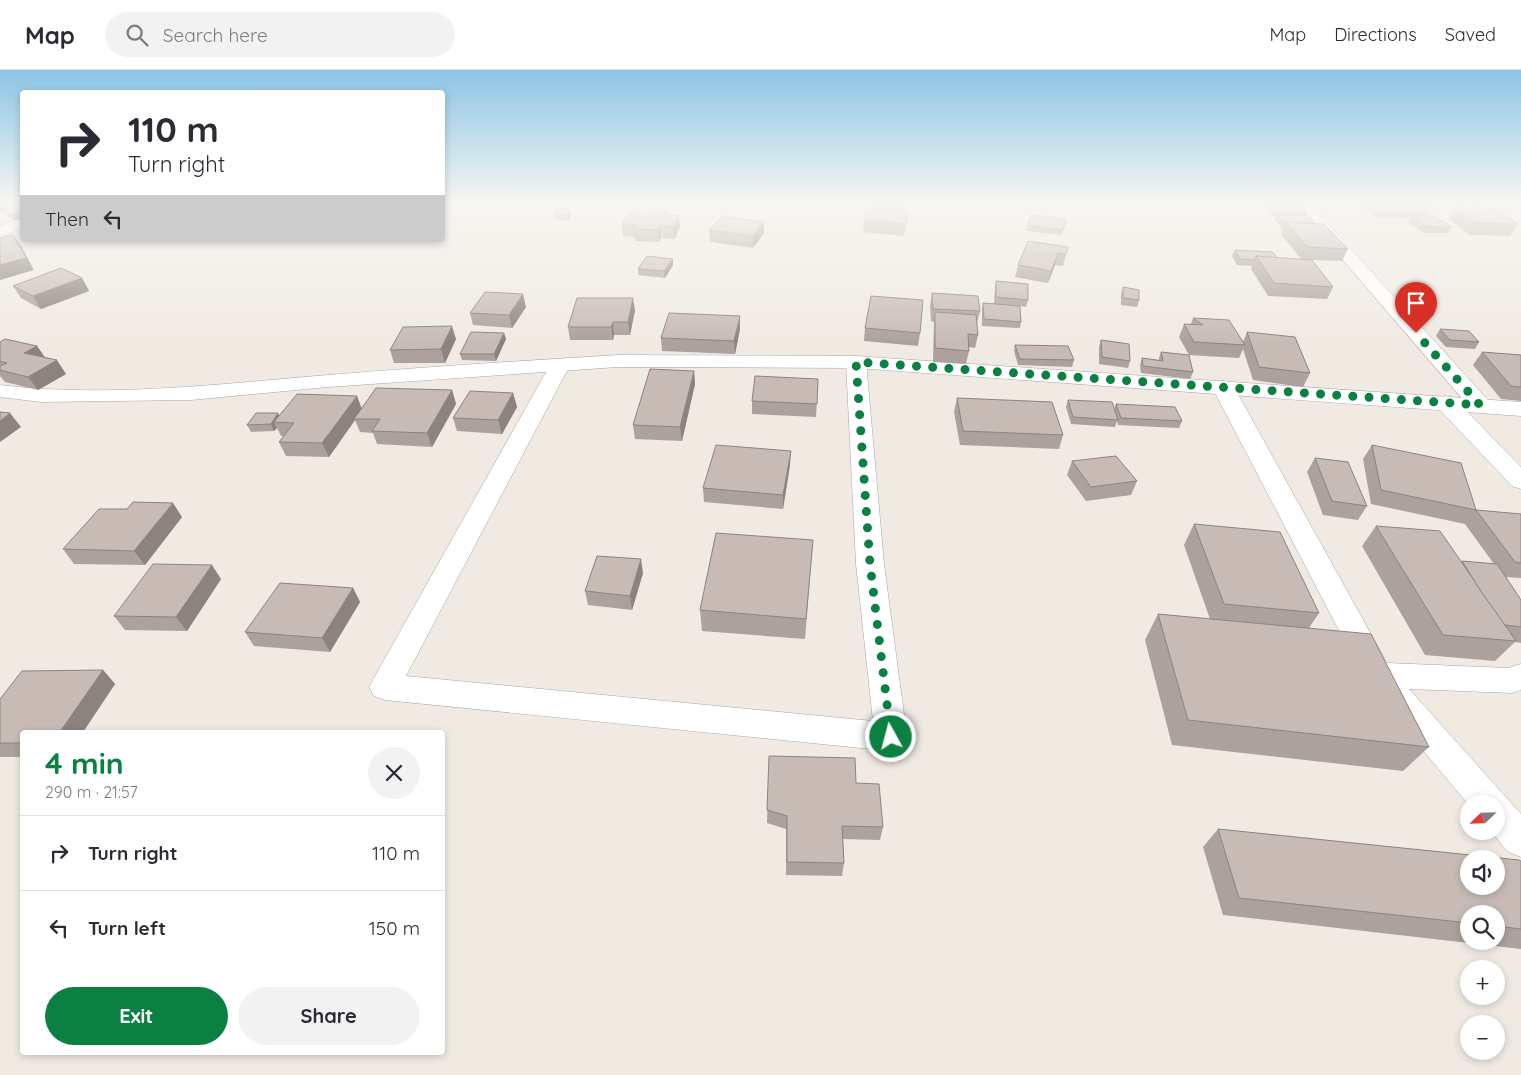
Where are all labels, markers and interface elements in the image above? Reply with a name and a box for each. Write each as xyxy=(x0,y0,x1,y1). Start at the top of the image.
search box xyxy=(105,12,455,57)
text: Map xyxy=(25,20,75,50)
icon: search xyxy=(123,21,151,49)
text: Search here xyxy=(163,23,268,47)
text: Map xyxy=(1269,23,1306,46)
text: Directions xyxy=(1334,23,1417,46)
text: Saved xyxy=(1445,23,1496,46)
text: 110 m xyxy=(128,107,219,151)
icon: right xyxy=(45,110,110,175)
text: Turn right xyxy=(128,150,225,178)
icon: left xyxy=(99,205,127,233)
text: Then xyxy=(45,207,89,231)
pin xyxy=(1395,282,1437,333)
icon: arrive xyxy=(1402,289,1430,317)
position arrow xyxy=(864,710,916,762)
text: 4 min xyxy=(45,744,124,782)
button: close xyxy=(368,747,420,799)
text: 290 m · 21:57 xyxy=(45,782,138,802)
north arrow xyxy=(1460,795,1505,840)
map controls xyxy=(1460,795,1505,1060)
icon: right xyxy=(45,839,73,867)
text: Turn right xyxy=(88,841,177,865)
text: 110 m xyxy=(372,841,420,865)
button: sound xyxy=(1460,850,1505,895)
button: search xyxy=(1460,905,1505,950)
icon: left xyxy=(45,914,73,942)
text: Turn left xyxy=(88,916,166,940)
text: 150 m xyxy=(369,916,420,940)
button: + xyxy=(1460,960,1505,1005)
button: Exit xyxy=(45,987,228,1045)
button: Share xyxy=(238,987,420,1045)
button: − xyxy=(1460,1015,1505,1060)

